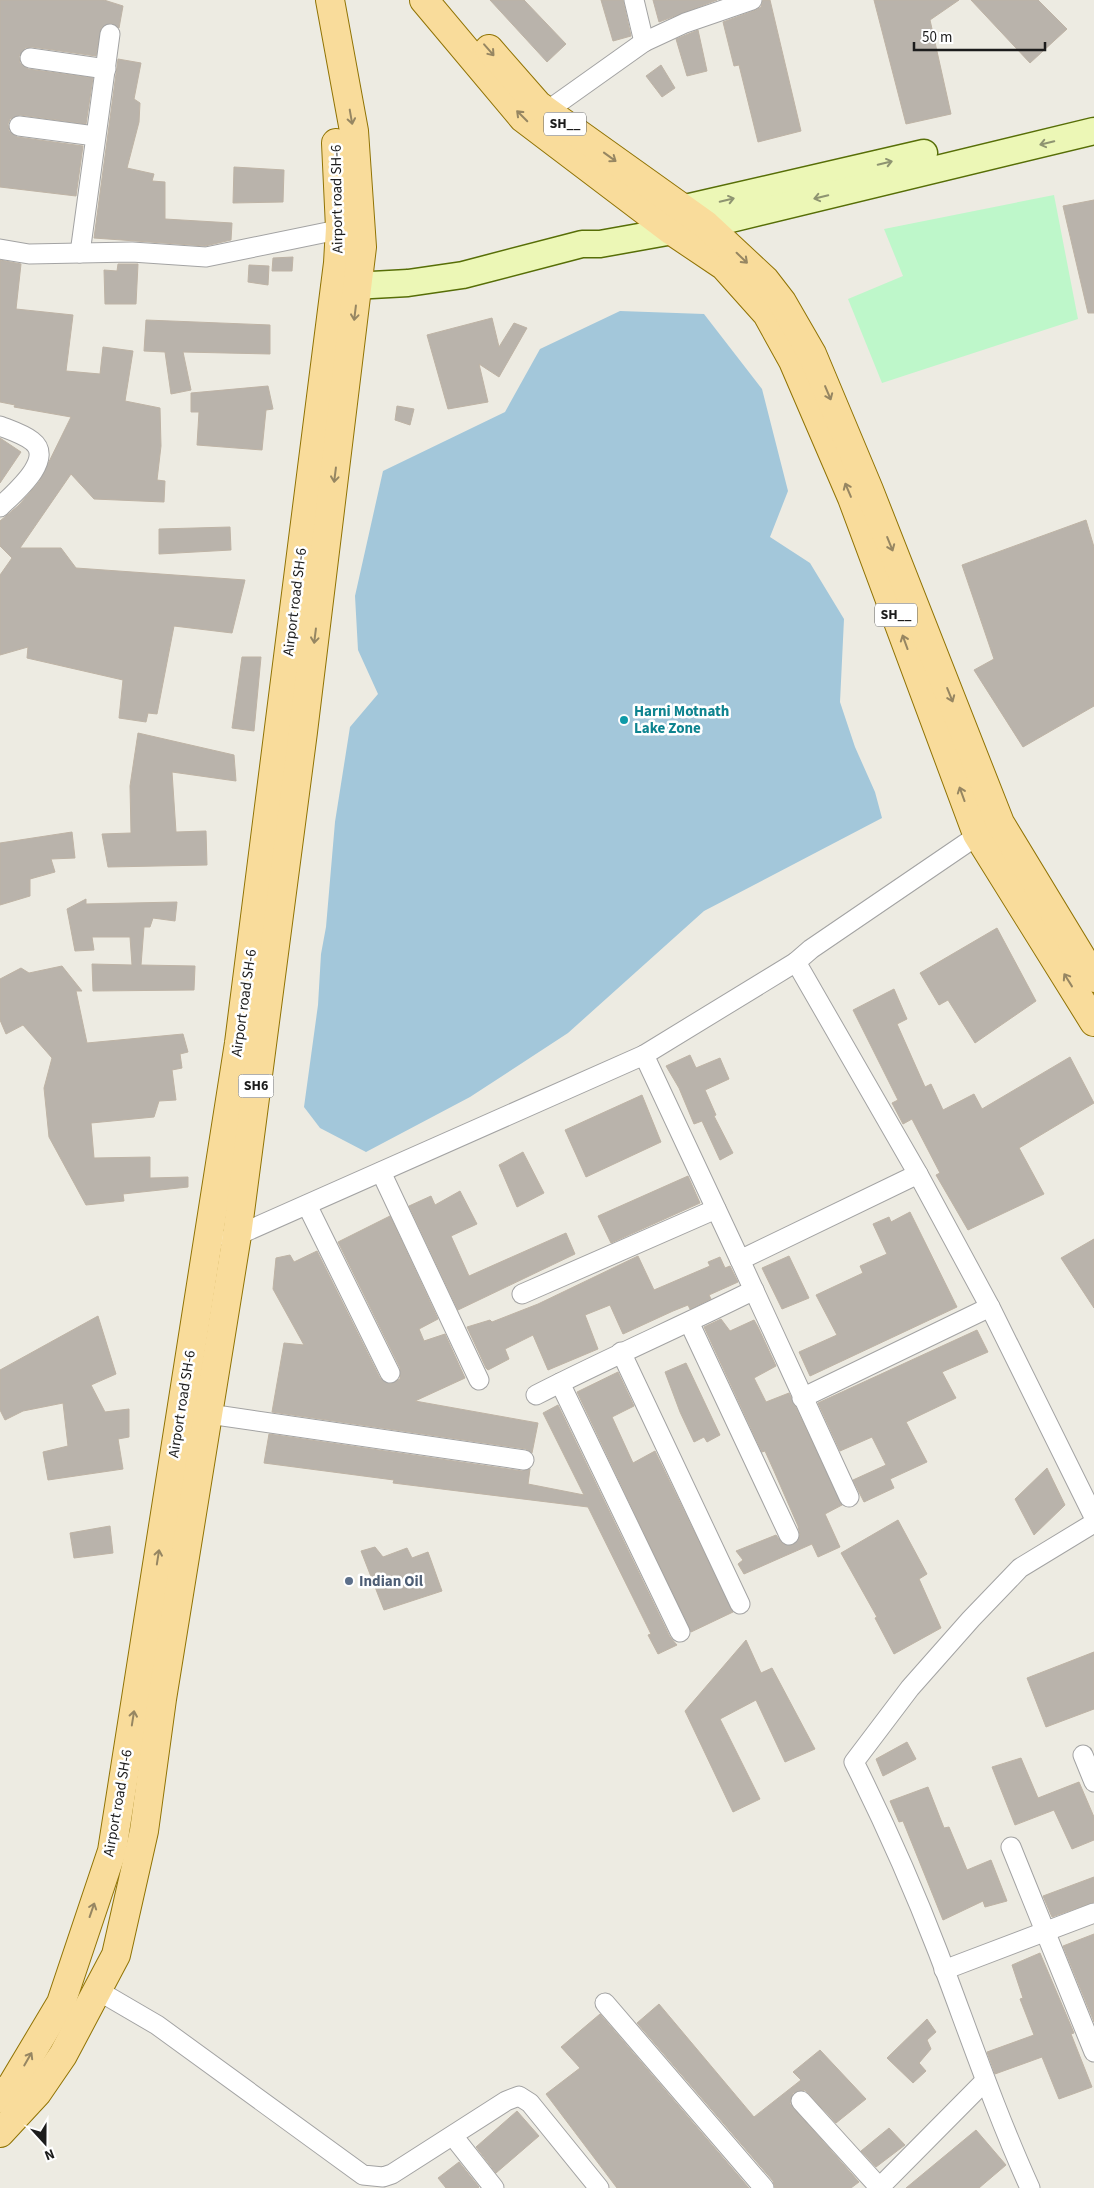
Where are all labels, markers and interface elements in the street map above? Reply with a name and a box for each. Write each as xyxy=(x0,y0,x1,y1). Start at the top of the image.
scale bar xyxy=(914,20,1045,52)
text: 50 m xyxy=(922,27,952,48)
one-way arrow xyxy=(484,43,495,56)
one-way arrow xyxy=(347,108,357,124)
one-way arrow xyxy=(516,110,529,122)
road number: SH__ xyxy=(544,112,586,136)
one-way arrow xyxy=(1039,138,1055,148)
street label: Airport road SH-6 xyxy=(326,145,348,253)
one-way arrow xyxy=(603,152,617,162)
one-way arrow xyxy=(876,158,892,167)
one-way arrow xyxy=(813,193,829,202)
one-way arrow xyxy=(718,195,734,204)
one-way arrow xyxy=(736,252,748,264)
one-way arrow xyxy=(350,305,360,321)
one-way arrow xyxy=(824,385,834,400)
one-way arrow xyxy=(330,466,340,482)
one-way arrow xyxy=(843,483,853,498)
one-way arrow xyxy=(886,535,895,551)
street label: Airport road SH-6 xyxy=(278,547,312,657)
road number: SH__ xyxy=(875,604,917,626)
one-way arrow xyxy=(310,628,320,644)
one-way arrow xyxy=(900,635,910,650)
one-way arrow xyxy=(946,687,955,702)
place label: Harni Motnath Lake Zone xyxy=(634,701,729,739)
marker: Harni Motnath Lake Zone xyxy=(618,714,630,726)
one-way arrow xyxy=(957,787,966,802)
street label: Airport road SH-6 xyxy=(226,948,262,1058)
one-way arrow xyxy=(1063,974,1073,988)
road number: SH6 xyxy=(238,1074,274,1098)
street label: Airport road SH-6 xyxy=(163,1349,201,1459)
one-way arrow xyxy=(154,1550,164,1566)
place label: Indian Oil xyxy=(359,1571,424,1592)
marker: Indian Oil xyxy=(343,1575,355,1587)
one-way arrow xyxy=(128,1710,138,1726)
street label: Airport road SH-6 xyxy=(98,1748,138,1858)
one-way arrow xyxy=(88,1903,97,1919)
one-way arrow xyxy=(24,2052,34,2066)
north arrow xyxy=(20,2118,70,2168)
text: N xyxy=(41,2143,57,2165)

